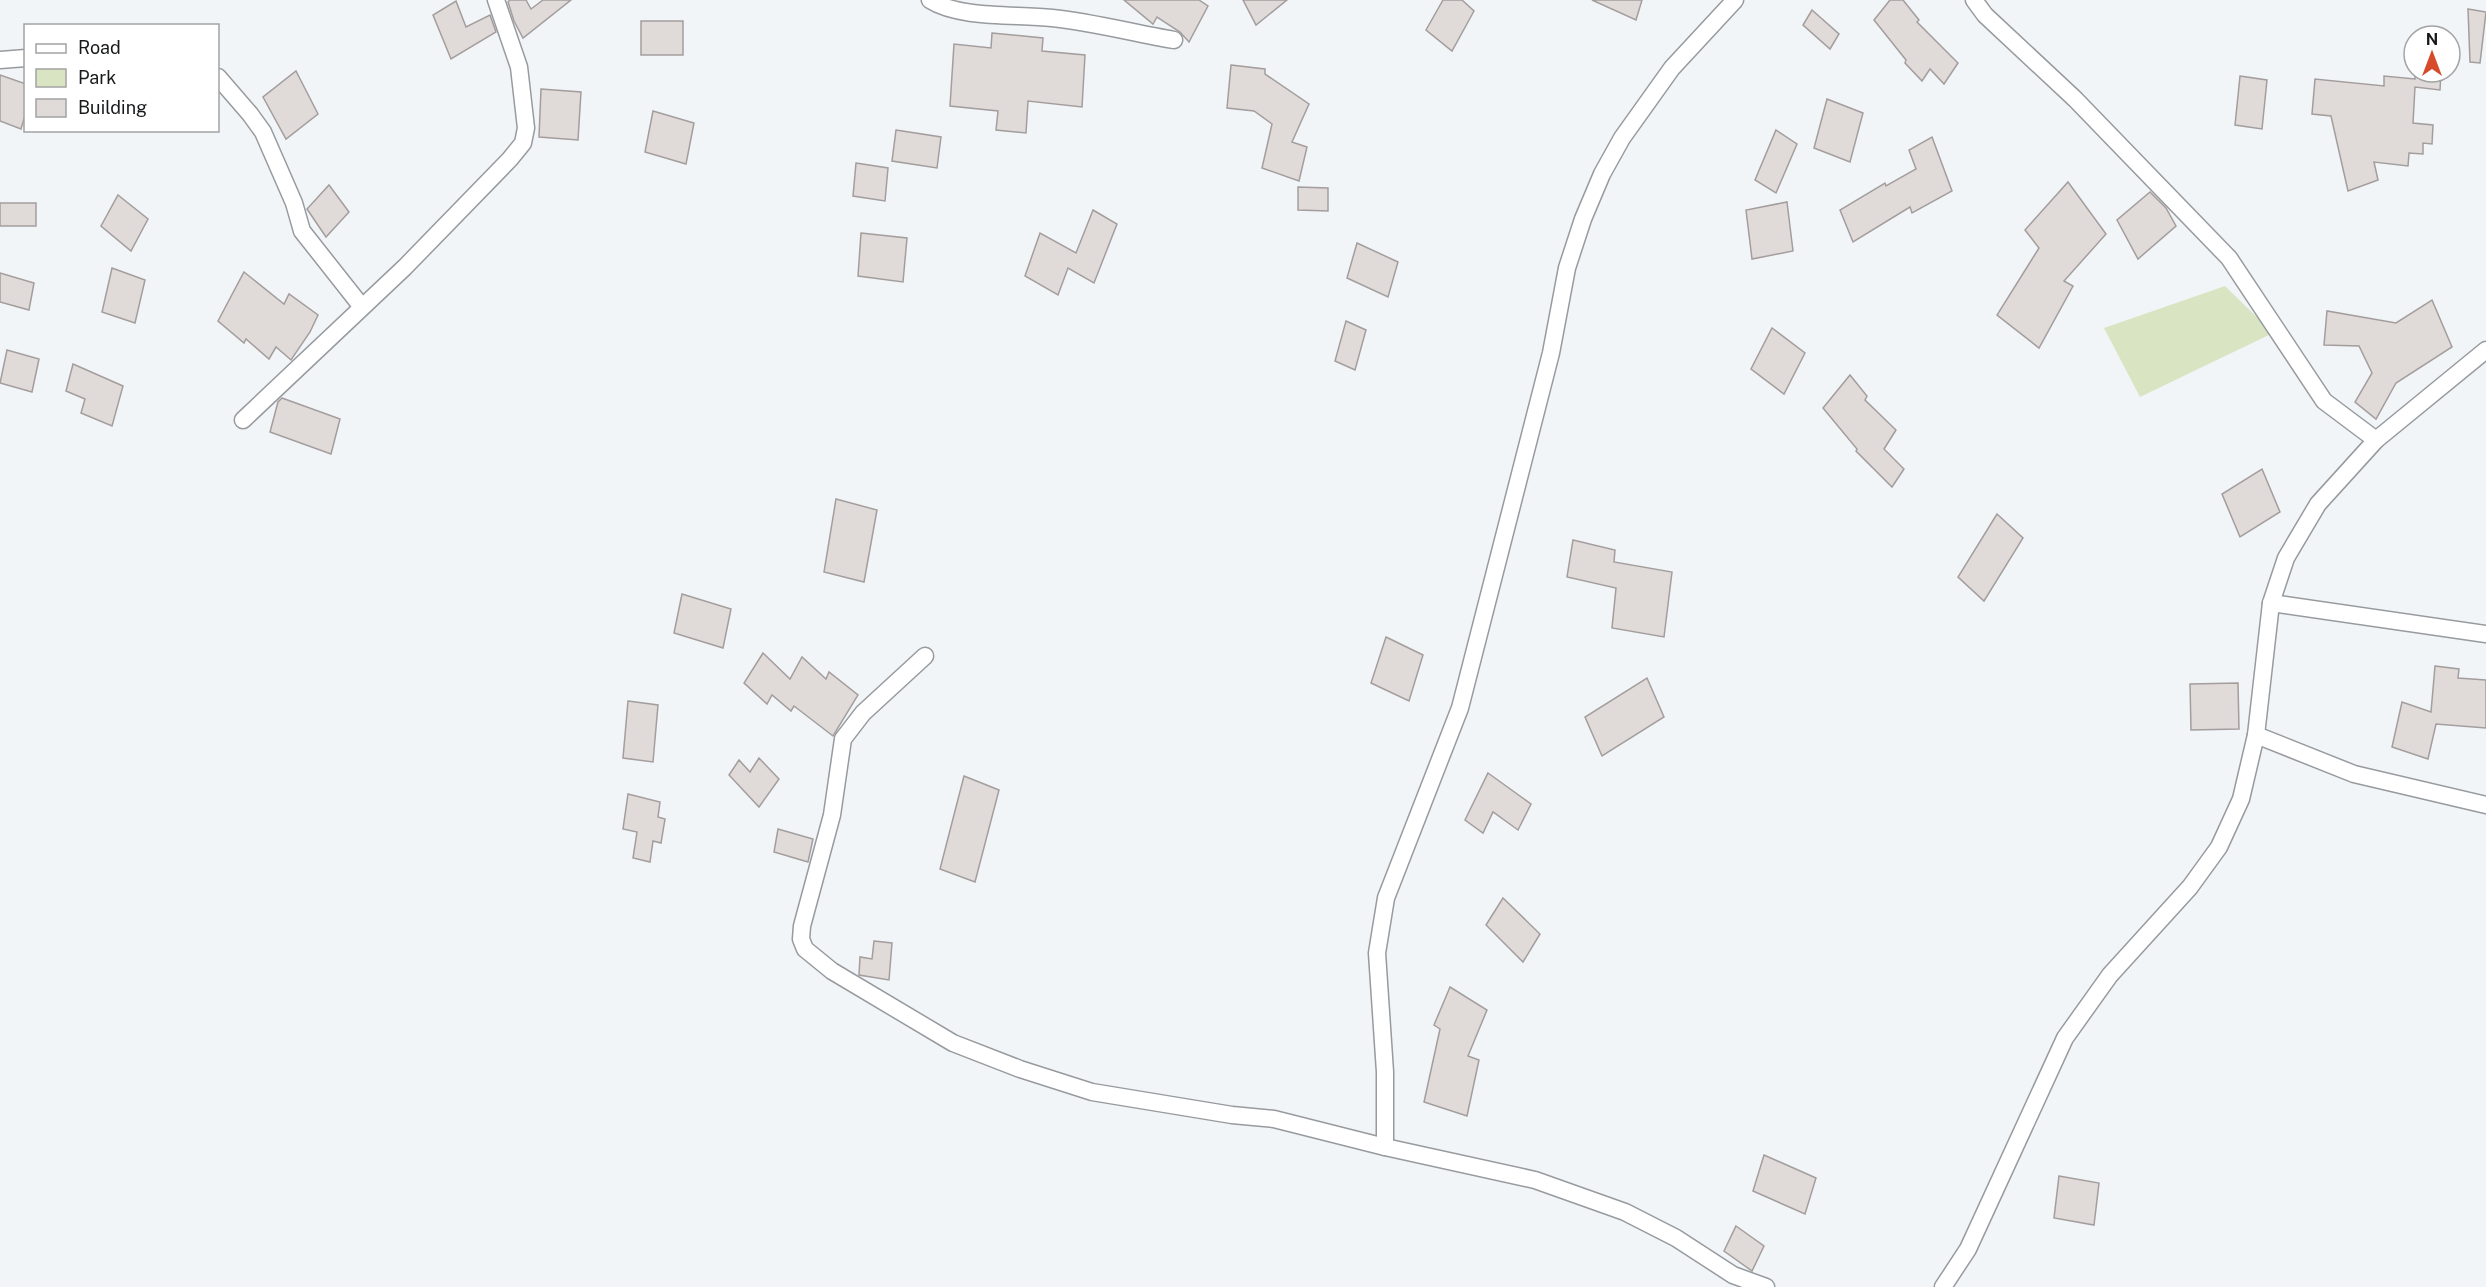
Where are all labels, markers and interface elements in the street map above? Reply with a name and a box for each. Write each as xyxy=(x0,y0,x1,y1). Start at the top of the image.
legend xyxy=(24,24,219,132)
north arrow xyxy=(2402,24,2462,84)
text: N xyxy=(2426,30,2438,49)
text: Road xyxy=(78,37,121,58)
text: Park xyxy=(78,67,116,88)
text: Building xyxy=(78,97,147,118)

